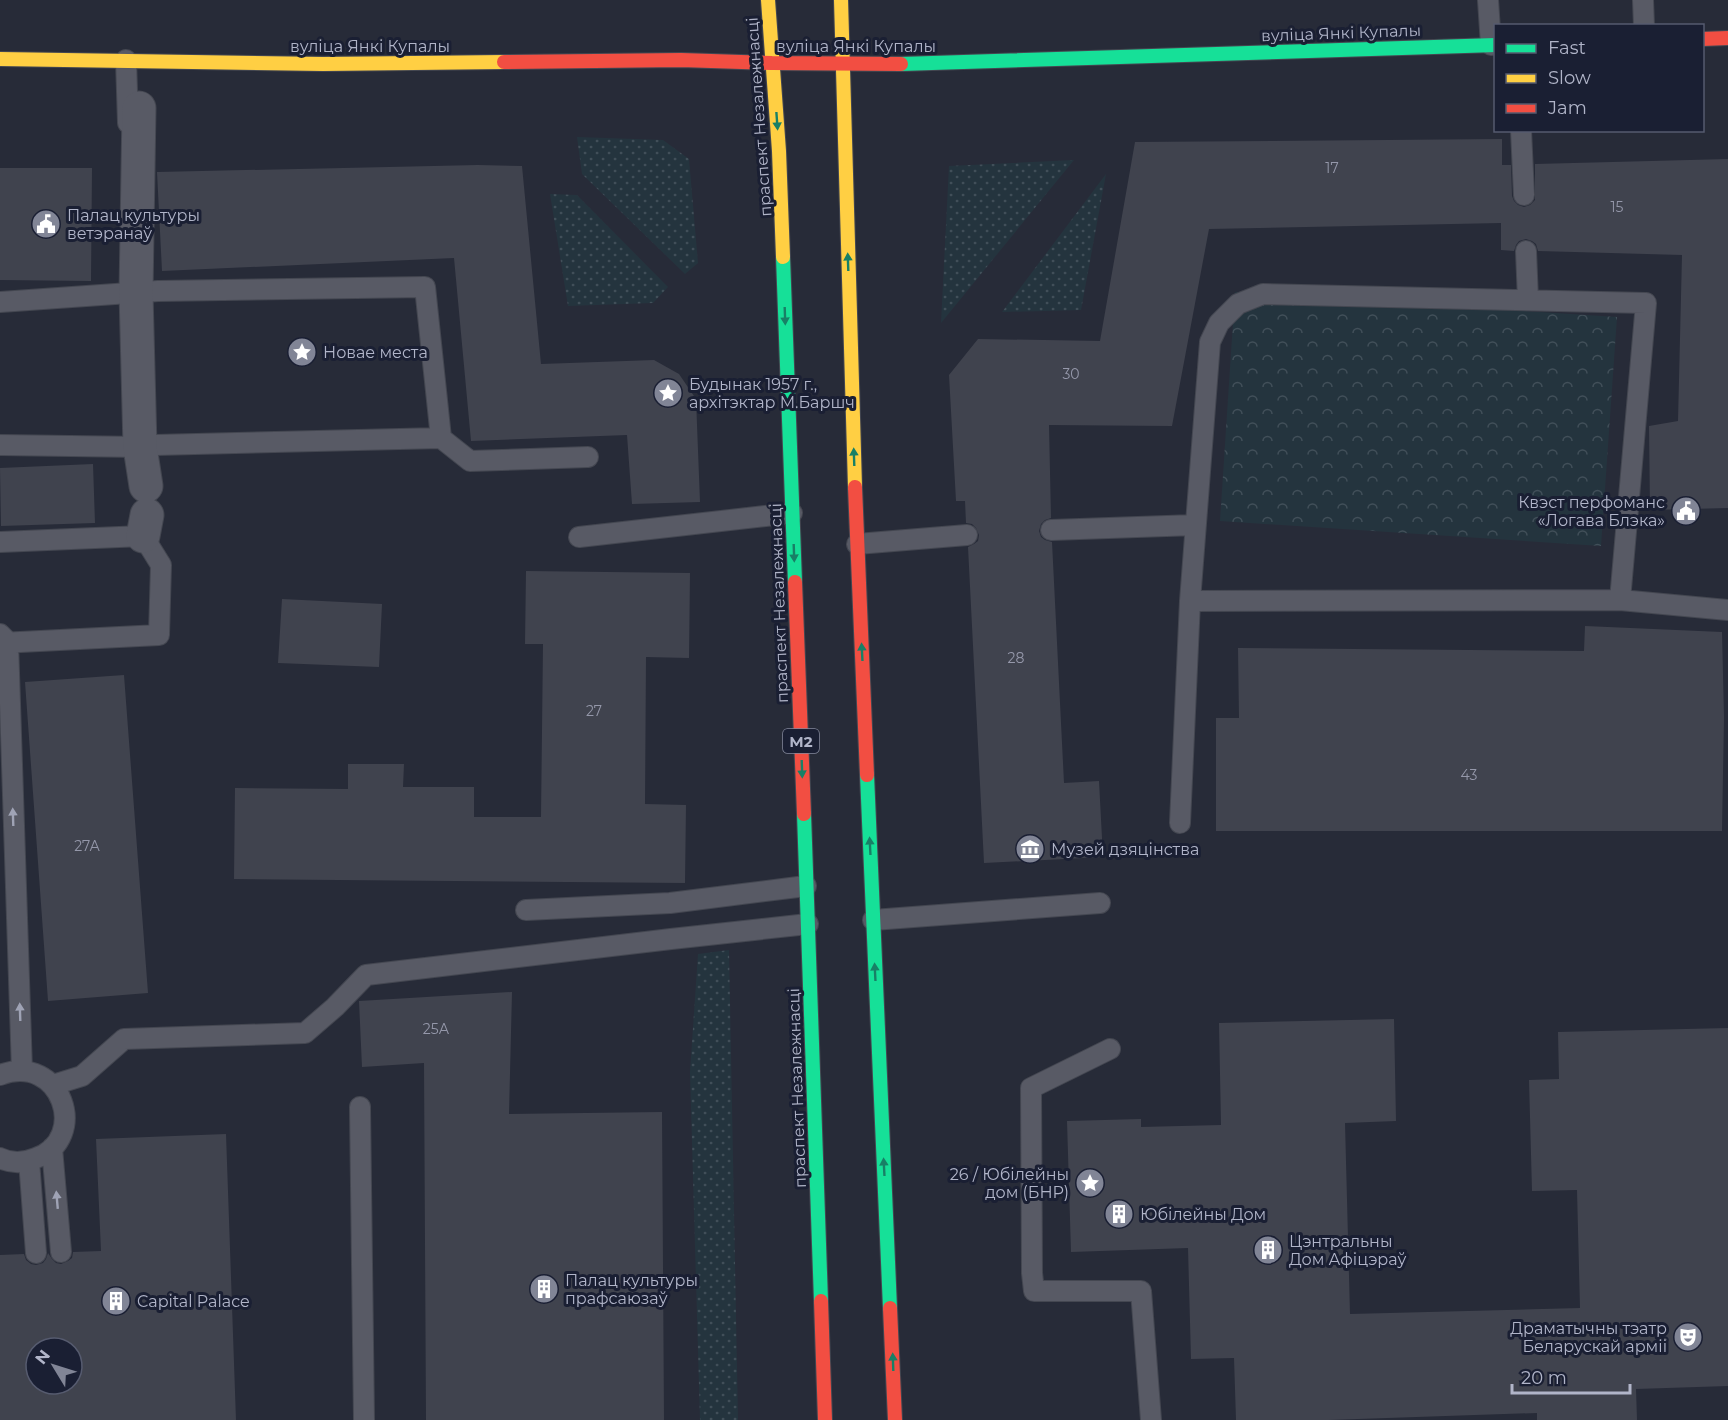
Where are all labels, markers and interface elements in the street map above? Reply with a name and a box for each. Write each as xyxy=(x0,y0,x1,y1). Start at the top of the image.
street label: праспект Незалежнасці xyxy=(743,17,775,217)
street label: вуліца Янкі Купалы xyxy=(1261,21,1421,45)
legend xyxy=(1494,24,1704,132)
street label: вуліца Янкі Купалы xyxy=(290,37,450,56)
street label: вуліца Янкі Купалы xyxy=(776,37,936,56)
text: Fast xyxy=(1548,37,1586,59)
text: Slow xyxy=(1548,67,1591,89)
text: Jam xyxy=(1547,97,1587,119)
one-way arrow xyxy=(772,112,782,131)
house number: 17 xyxy=(1325,159,1339,177)
house number: 15 xyxy=(1611,198,1624,216)
place label: Палац культуры ветэранаў xyxy=(67,206,200,243)
public building icon: Палац культуры ветэранаў xyxy=(30,208,62,240)
one-way arrow xyxy=(843,252,853,271)
one-way arrow xyxy=(780,307,790,326)
place icon: Новае места xyxy=(286,336,318,368)
place label: Новае места xyxy=(323,343,428,362)
house number: 30 xyxy=(1062,365,1080,383)
place label: Будынак 1957 г., архітэктар М.Баршч xyxy=(689,375,855,412)
place icon: Будынак 1957 г., архітэктар М.Баршч xyxy=(652,377,684,409)
one-way arrow xyxy=(849,447,859,466)
place label: Квэст перфоманс «Логава Блэка» xyxy=(1518,493,1665,530)
public building icon: Квэст перфоманс «Логава Блэка» xyxy=(1670,495,1702,527)
street label: праспект Незалежнасці xyxy=(766,503,792,703)
one-way arrow xyxy=(789,543,798,562)
one-way arrow xyxy=(857,642,866,661)
house number: 28 xyxy=(1008,649,1025,667)
house number: 27 xyxy=(586,702,602,720)
road number: М2 xyxy=(783,729,819,753)
one-way arrow xyxy=(797,759,806,778)
house number: 43 xyxy=(1461,766,1478,784)
one-way arrow xyxy=(9,808,18,827)
museum icon: Музей дзяцінства xyxy=(1014,833,1046,865)
house number: 27А xyxy=(74,837,100,855)
one-way arrow xyxy=(866,837,875,856)
place label: Музей дзяцінства xyxy=(1051,840,1199,859)
one-way arrow xyxy=(871,962,880,981)
street label: праспект Незалежнасці xyxy=(784,988,810,1188)
one-way arrow xyxy=(15,1003,24,1022)
house number: 25А xyxy=(423,1020,450,1038)
one-way arrow xyxy=(879,1157,888,1176)
place label: 26 / Юбілейны дом (БНР) xyxy=(950,1165,1069,1202)
place icon: 26 / Юбілейны дом (БНР) xyxy=(1074,1167,1106,1199)
one-way arrow xyxy=(52,1190,61,1209)
building icon: Юбілейны Дом xyxy=(1103,1198,1135,1230)
place label: Юбілейны Дом xyxy=(1140,1205,1266,1224)
place label: Цэнтральны Дом Афіцэраў xyxy=(1289,1232,1407,1269)
building icon: Цэнтральны Дом Афіцэраў xyxy=(1252,1234,1284,1266)
place label: Палац культуры прафсаюзаў xyxy=(565,1271,698,1308)
building icon: Палац культуры прафсаюзаў xyxy=(528,1273,560,1305)
building icon: Capital Palace xyxy=(100,1285,132,1317)
place label: Capital Palace xyxy=(137,1292,250,1311)
place label: Драматычны тэатр Беларускай арміі xyxy=(1510,1319,1667,1356)
theatre icon: Драматычны тэатр Беларускай арміі xyxy=(1672,1321,1704,1353)
north arrow xyxy=(24,1336,84,1396)
text: N xyxy=(31,1346,54,1368)
one-way arrow xyxy=(888,1352,897,1371)
scale bar xyxy=(1512,1357,1630,1395)
text: 20 m xyxy=(1521,1367,1567,1389)

